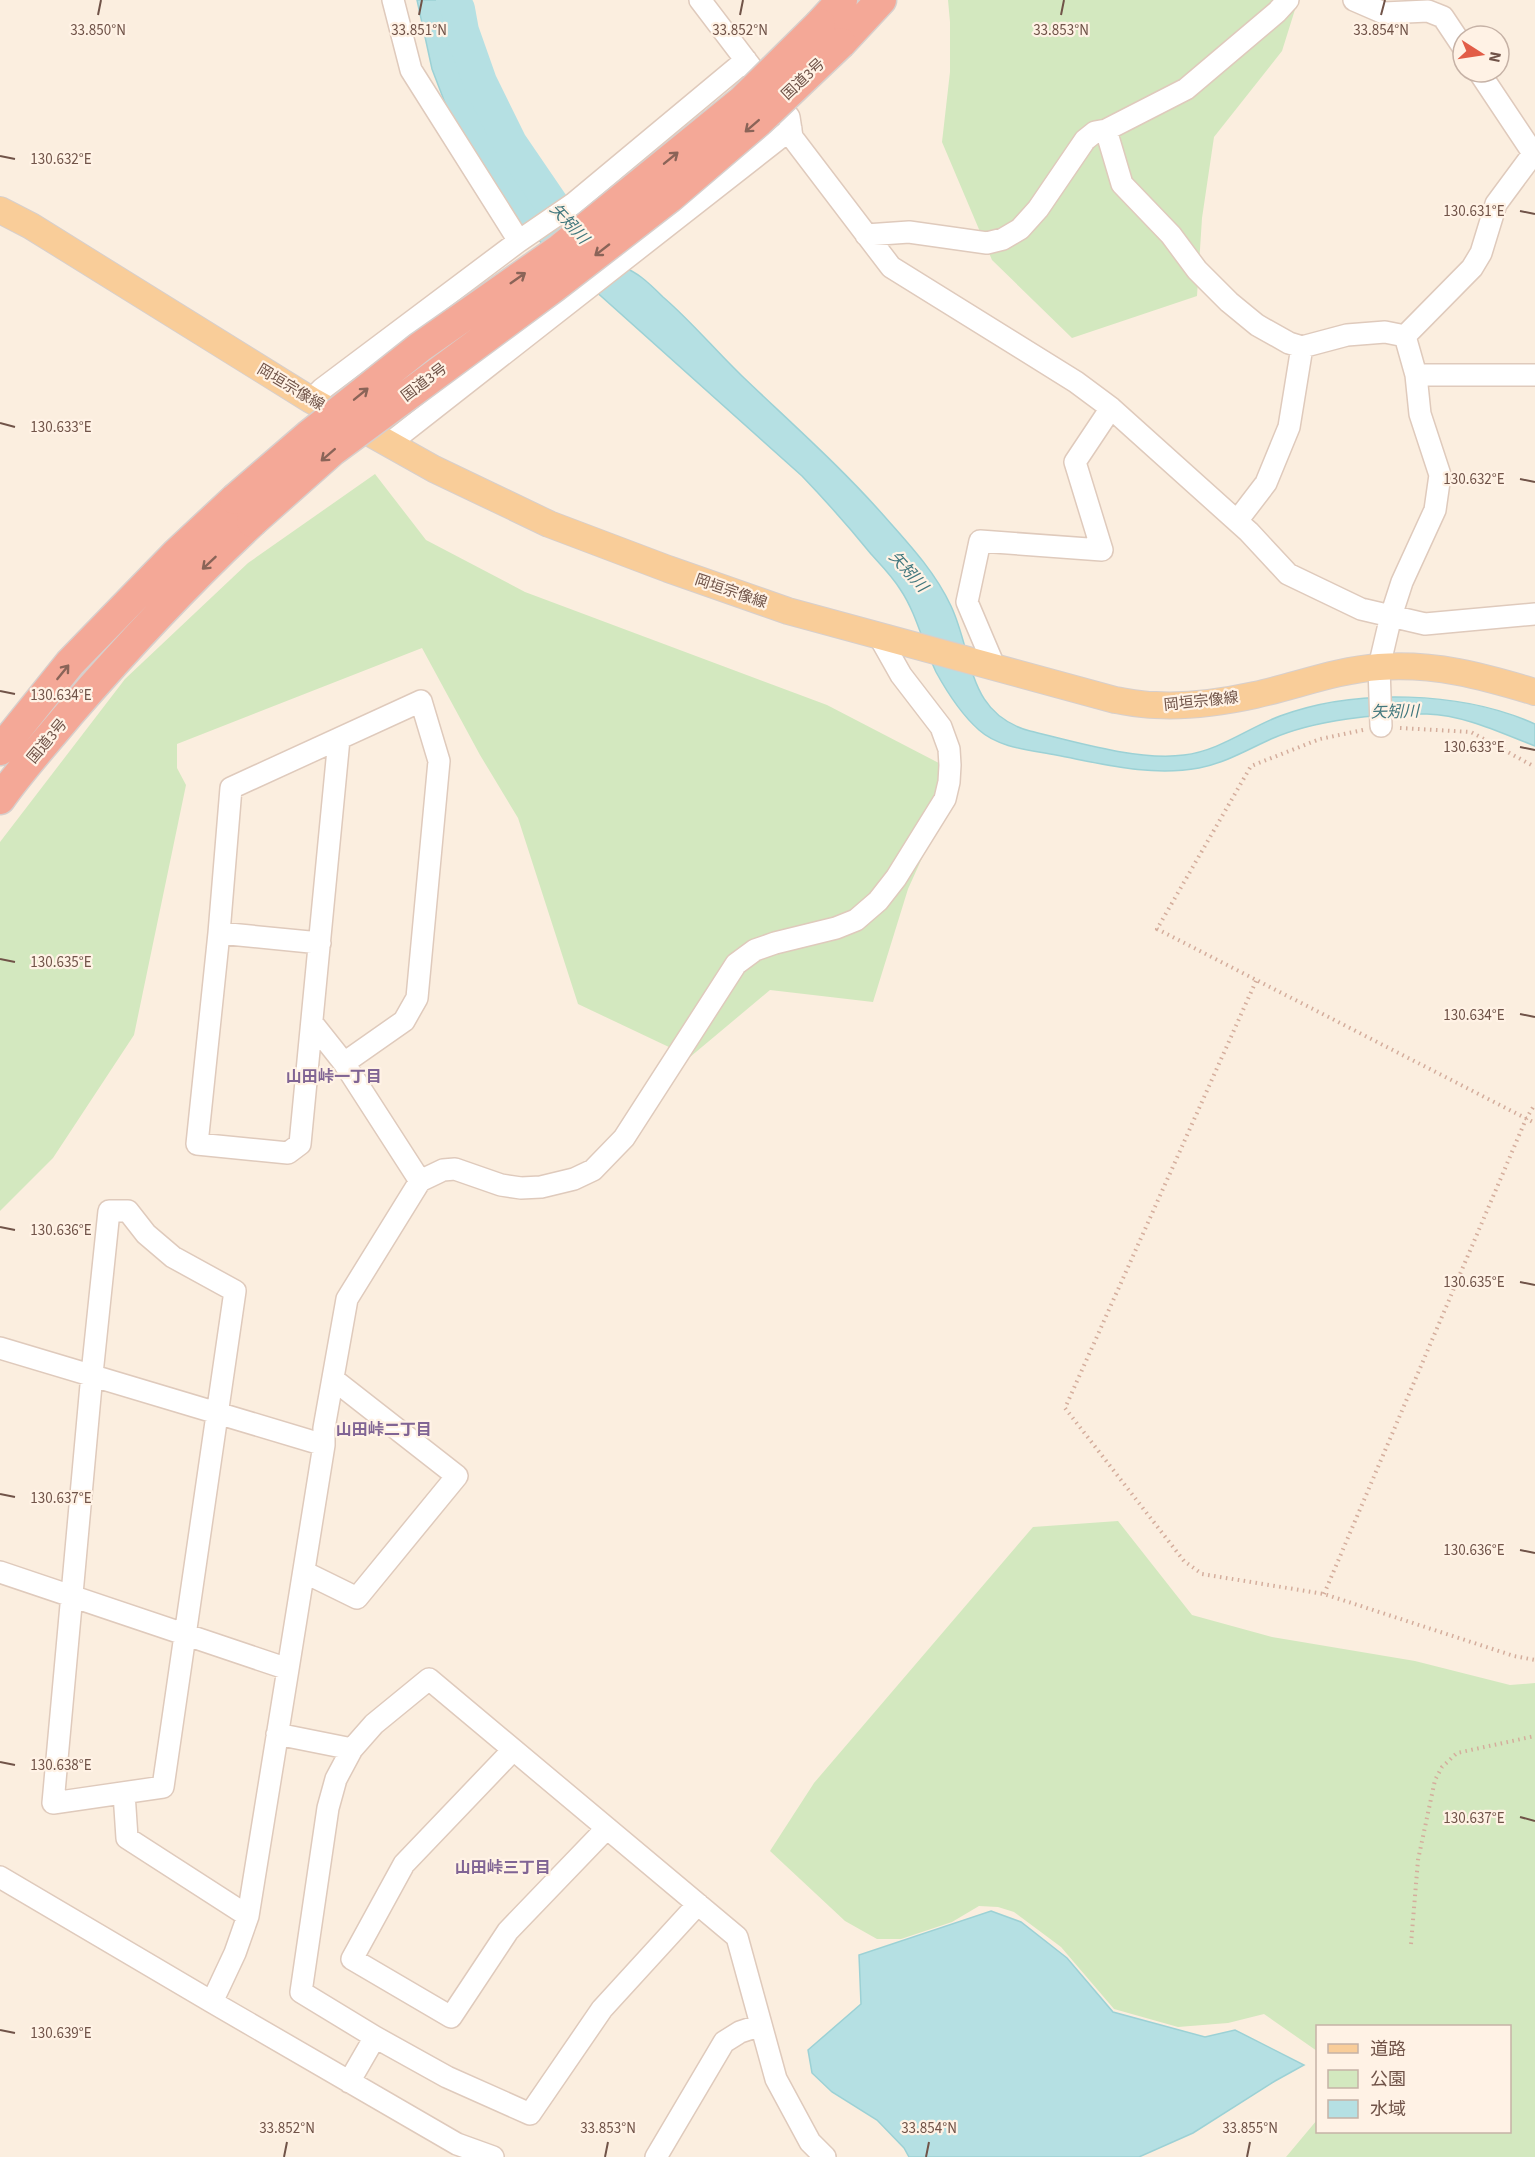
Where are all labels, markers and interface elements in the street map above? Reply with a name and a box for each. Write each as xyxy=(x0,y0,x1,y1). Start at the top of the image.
text: 33.850°N xyxy=(70,20,126,41)
text: 33.851°N xyxy=(391,20,447,41)
text: 33.852°N xyxy=(712,20,768,41)
text: 33.853°N xyxy=(1033,20,1089,41)
text: 33.854°N xyxy=(1353,20,1409,41)
north arrow xyxy=(1451,24,1511,84)
text: N xyxy=(1483,49,1507,64)
street label: 国道3号 xyxy=(777,54,830,105)
one-way arrow xyxy=(745,119,761,133)
text: 130.632°E xyxy=(30,149,92,170)
one-way arrow xyxy=(663,152,679,165)
water label: 矢矧川 xyxy=(545,199,595,250)
text: 130.631°E xyxy=(1443,201,1505,222)
one-way arrow xyxy=(594,244,610,257)
one-way arrow xyxy=(509,272,525,284)
street label: 国道3号 xyxy=(397,358,452,407)
street label: 岡垣宗像線 xyxy=(253,359,328,416)
one-way arrow xyxy=(353,388,369,401)
text: 130.633°E xyxy=(30,417,92,438)
one-way arrow xyxy=(320,448,336,461)
text: 130.632°E xyxy=(1443,469,1505,490)
water label: 矢矧川 xyxy=(884,546,934,598)
one-way arrow xyxy=(202,555,217,569)
street label: 岡垣宗像線 xyxy=(692,569,770,614)
one-way arrow xyxy=(57,664,70,680)
text: 130.634°E xyxy=(30,685,92,706)
street label: 岡垣宗像線 xyxy=(1163,687,1239,716)
water label: 矢矧川 xyxy=(1371,701,1421,723)
street label: 国道3号 xyxy=(22,714,72,768)
text: 130.633°E xyxy=(1443,737,1505,758)
text: 130.635°E xyxy=(30,952,92,973)
text: 130.634°E xyxy=(1443,1005,1505,1026)
district label: 山田峠一丁目 xyxy=(286,1066,382,1088)
text: 130.636°E xyxy=(30,1220,92,1241)
text: 130.635°E xyxy=(1443,1272,1505,1293)
district label: 山田峠二丁目 xyxy=(336,1419,432,1441)
text: 130.637°E xyxy=(30,1488,92,1509)
text: 130.636°E xyxy=(1443,1540,1505,1561)
text: 130.638°E xyxy=(30,1755,92,1776)
text: 130.637°E xyxy=(1443,1808,1505,1829)
district label: 山田峠三丁目 xyxy=(455,1857,551,1879)
text: 130.639°E xyxy=(30,2023,92,2044)
legend xyxy=(1316,2025,1511,2133)
text: 道路 xyxy=(1370,2037,1406,2062)
text: 公園 xyxy=(1370,2067,1406,2092)
text: 水域 xyxy=(1370,2097,1406,2122)
text: 33.852°N xyxy=(259,2118,315,2139)
text: 33.853°N xyxy=(580,2118,636,2139)
text: 33.854°N xyxy=(901,2118,957,2139)
text: 33.855°N xyxy=(1222,2118,1278,2139)

